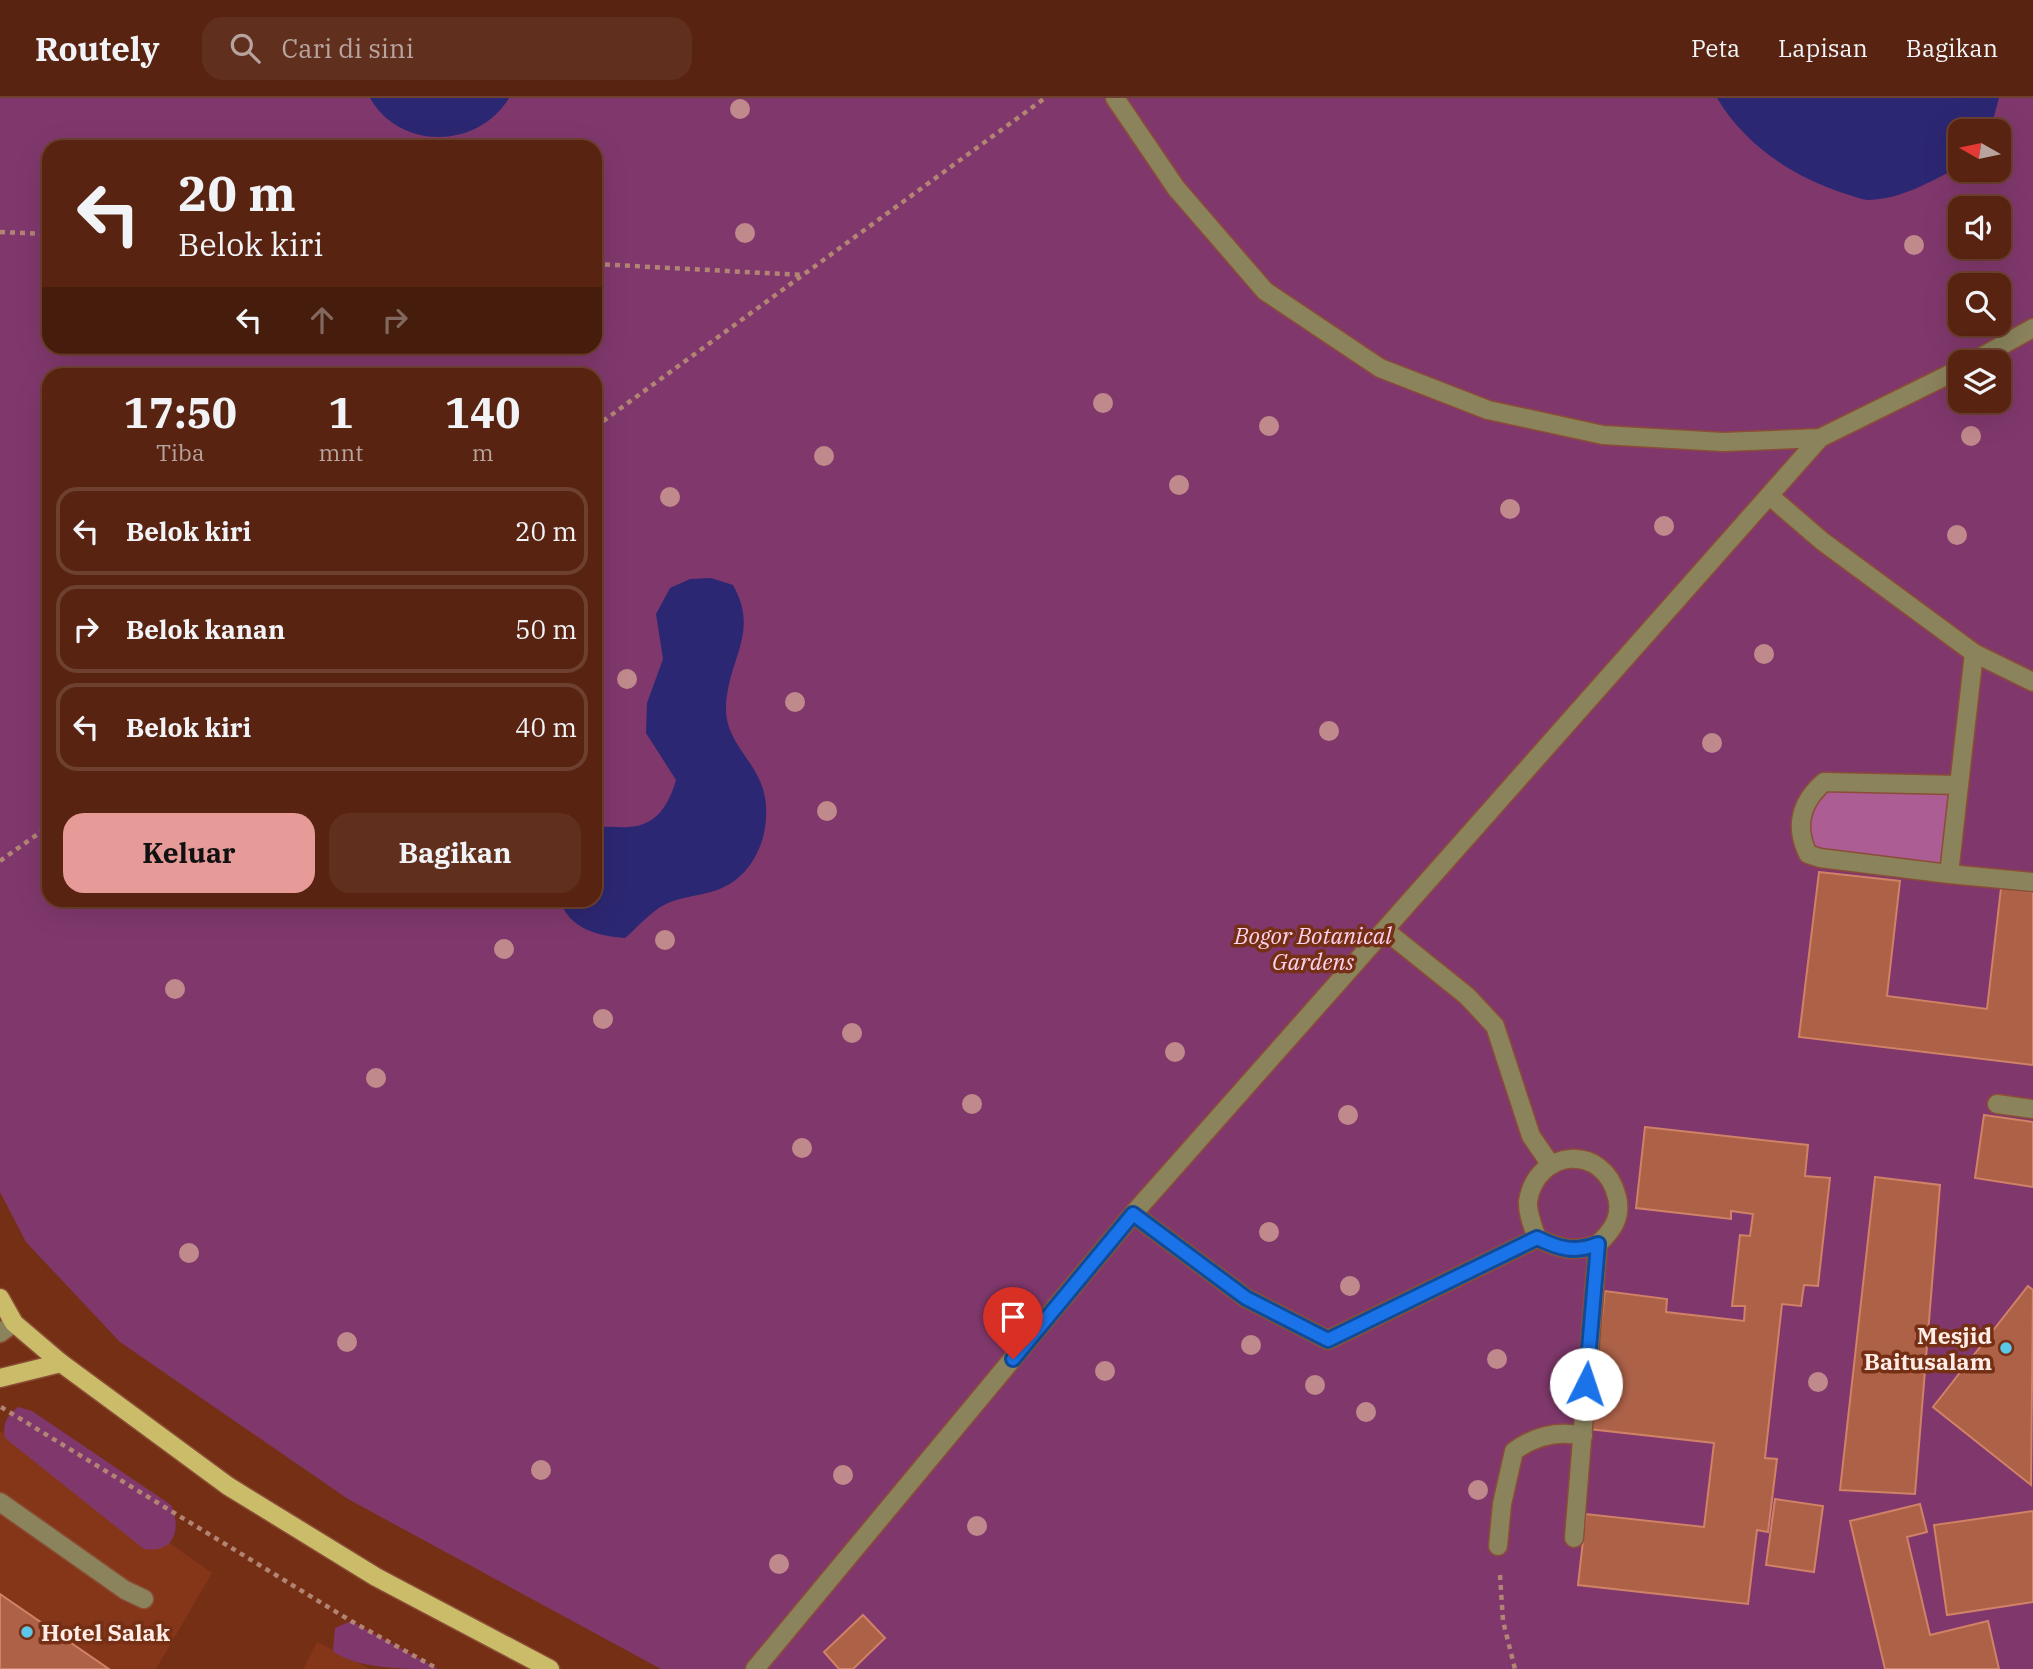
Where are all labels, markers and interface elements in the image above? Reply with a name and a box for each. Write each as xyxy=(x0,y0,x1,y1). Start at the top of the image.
search box xyxy=(202,17,692,80)
text: Routely xyxy=(35,27,160,70)
icon: search xyxy=(226,29,264,67)
text: Cari di sini xyxy=(282,31,414,65)
text: Peta xyxy=(1691,32,1740,64)
text: Lapisan xyxy=(1778,32,1868,64)
text: Bagikan xyxy=(1906,32,1998,64)
north arrow xyxy=(1948,119,2011,182)
map controls xyxy=(1948,119,2011,413)
text: 20 m xyxy=(178,161,296,224)
icon: left xyxy=(63,168,154,259)
button: sound xyxy=(1948,196,2011,259)
text: Belok kiri xyxy=(178,223,323,265)
button: search xyxy=(1948,273,2011,336)
icon: left xyxy=(230,301,268,339)
icon: ahead xyxy=(303,301,341,339)
icon: right xyxy=(376,301,414,339)
button: layers xyxy=(1948,350,2011,413)
text: 17:50 xyxy=(124,385,237,440)
text: 1 xyxy=(328,385,354,440)
text: 140 xyxy=(445,385,520,440)
text: Tiba xyxy=(156,437,205,467)
text: mnt xyxy=(319,437,363,467)
text: m xyxy=(472,437,494,467)
icon: left xyxy=(67,512,105,550)
text: Belok kiri xyxy=(126,514,251,548)
text: 20 m xyxy=(515,514,577,548)
icon: right xyxy=(67,610,105,648)
text: Belok kanan xyxy=(126,612,285,646)
text: 50 m xyxy=(515,612,577,646)
icon: left xyxy=(67,708,105,746)
text: Belok kiri xyxy=(126,710,251,744)
text: 40 m xyxy=(515,710,577,744)
button: Keluar xyxy=(63,813,315,893)
button: Bagikan xyxy=(329,813,581,893)
park label: Bogor Botanical Gardens xyxy=(1233,920,1392,976)
pin xyxy=(983,1287,1043,1359)
icon: arrive xyxy=(994,1298,1032,1336)
place label: Mesjid Baitusalam xyxy=(1864,1320,1992,1376)
marker: Mesjid Baitusalam xyxy=(1998,1340,2014,1356)
position arrow xyxy=(1549,1347,1623,1421)
place label: Hotel Salak xyxy=(41,1617,171,1647)
marker: Hotel Salak xyxy=(19,1624,35,1640)

